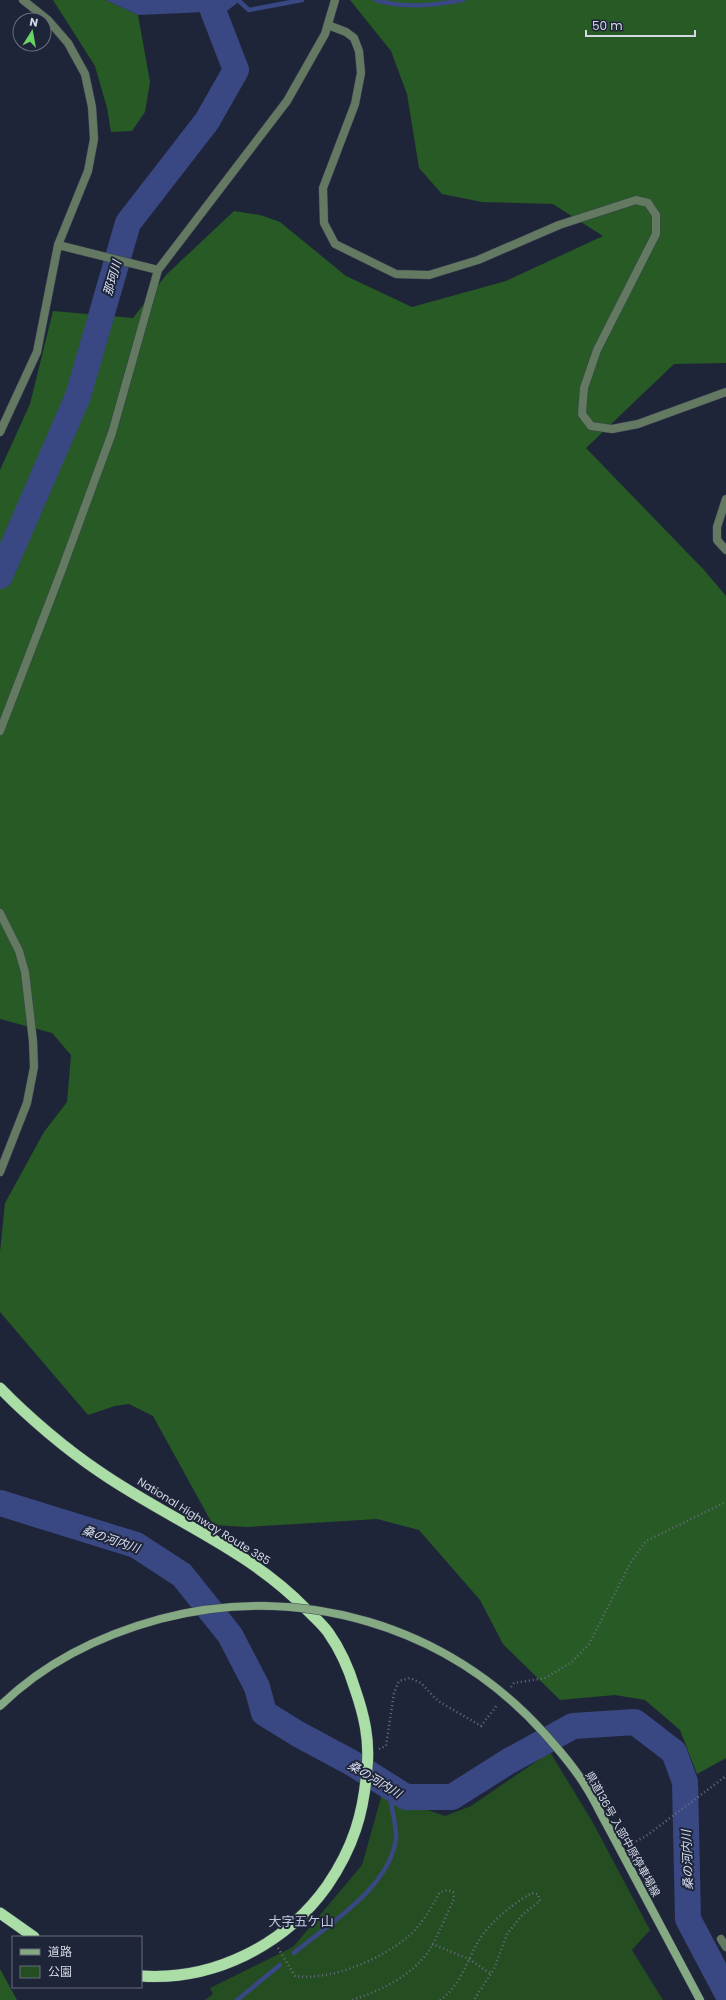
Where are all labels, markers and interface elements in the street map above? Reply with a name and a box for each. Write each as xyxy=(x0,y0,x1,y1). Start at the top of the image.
north arrow xyxy=(12,12,52,52)
scale bar xyxy=(586,12,695,38)
text: N xyxy=(28,14,39,31)
text: 50 m xyxy=(592,17,623,34)
water label: 那珂川 xyxy=(99,256,126,298)
street label: National Highway Route 385 xyxy=(134,1473,274,1569)
water label: 桑の河内川 xyxy=(80,1521,144,1557)
water label: 桑の河内川 xyxy=(345,1756,407,1803)
street label: 県道136号 入部中原停車場線 xyxy=(582,1768,664,1900)
water label: 桑の河内川 xyxy=(677,1828,697,1890)
district label: 大字五ケ山 xyxy=(268,1912,334,1931)
legend xyxy=(12,1936,142,1988)
text: 道路 xyxy=(48,1943,72,1960)
text: 公園 xyxy=(48,1963,72,1980)

